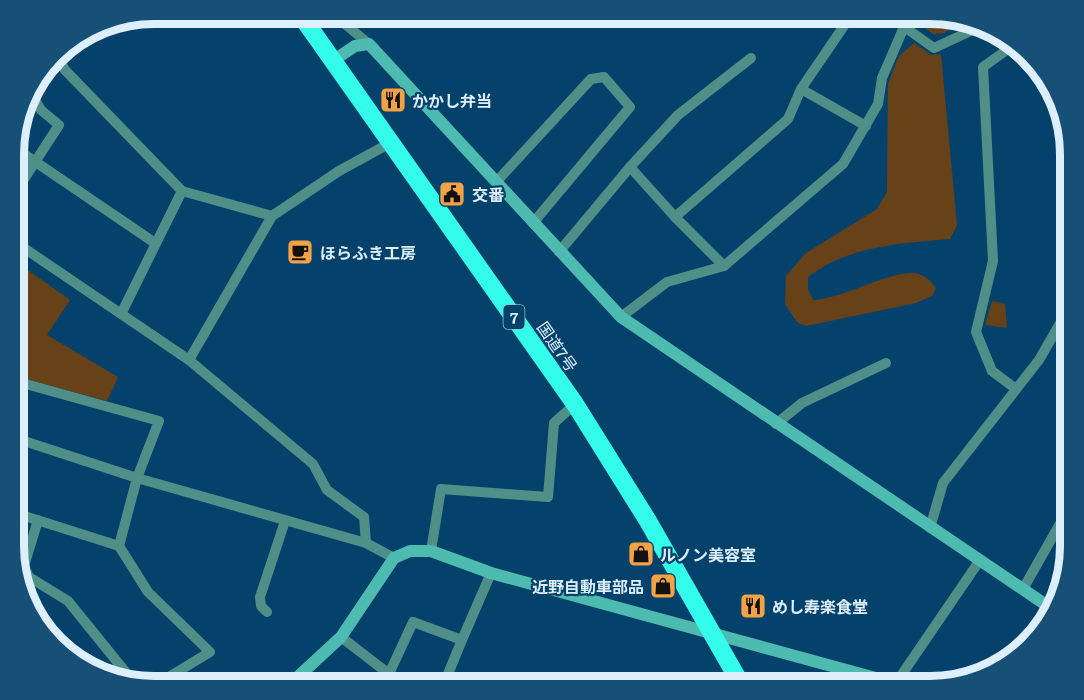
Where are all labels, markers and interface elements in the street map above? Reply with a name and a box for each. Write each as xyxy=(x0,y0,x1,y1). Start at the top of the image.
restaurant icon: かかし弁当 xyxy=(378,85,408,115)
place label: かかし弁当 xyxy=(412,88,492,112)
public building icon: 交番 xyxy=(437,179,467,209)
place label: 交番 xyxy=(472,182,504,206)
cafe icon: ほらふき工房 xyxy=(285,237,315,267)
place label: ほらふき工房 xyxy=(320,240,416,264)
road number: 7 xyxy=(504,305,524,329)
street label: 国道7号 xyxy=(532,316,584,376)
shop icon: ルノン美容室 xyxy=(626,539,656,569)
place label: ルノン美容室 xyxy=(660,542,756,566)
shop icon: 近野自動車部品 xyxy=(648,571,678,601)
place label: 近野自動車部品 xyxy=(532,574,644,598)
restaurant icon: めし寿楽食堂 xyxy=(738,591,768,621)
place label: めし寿楽食堂 xyxy=(772,594,868,618)

